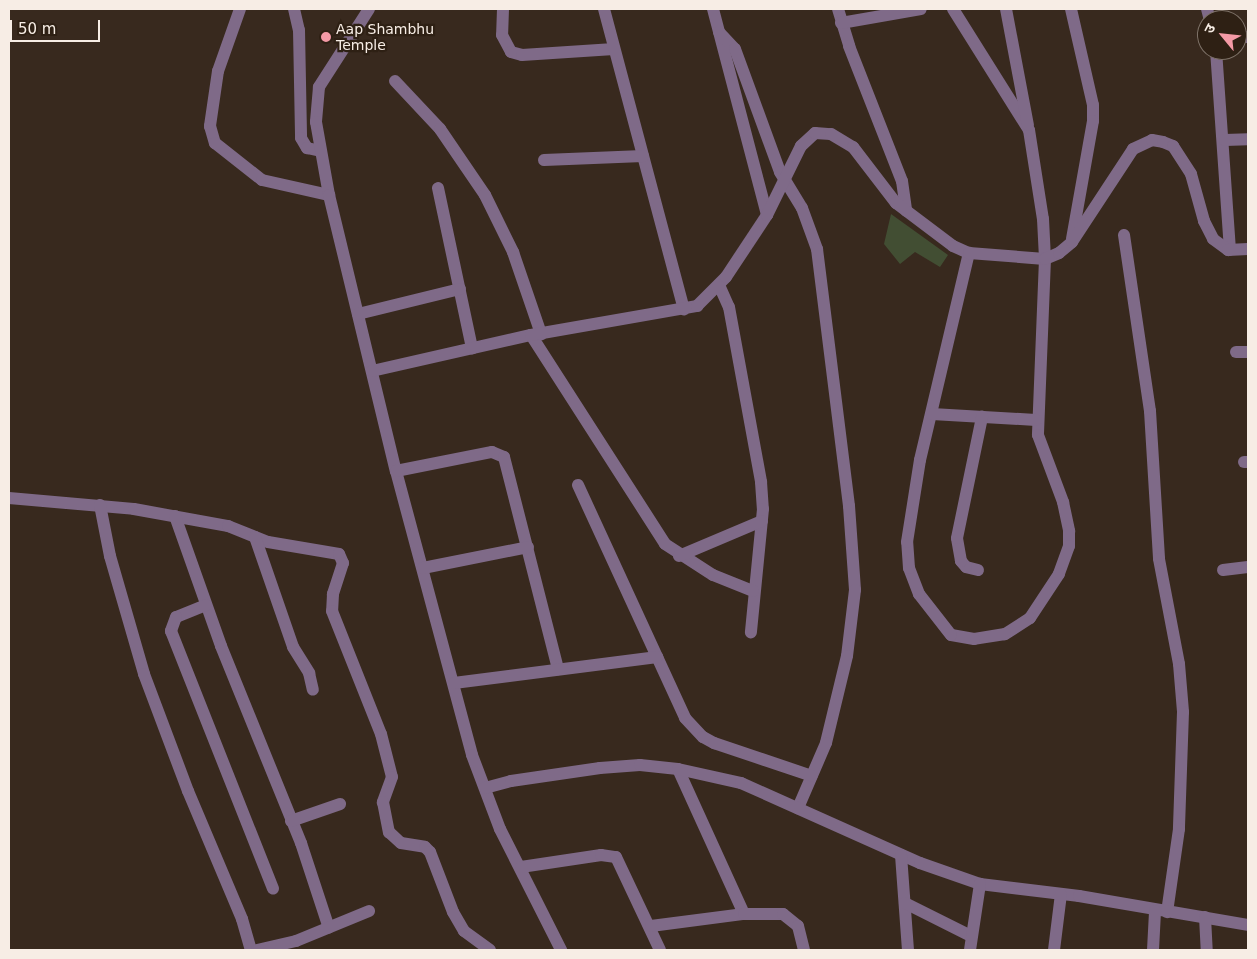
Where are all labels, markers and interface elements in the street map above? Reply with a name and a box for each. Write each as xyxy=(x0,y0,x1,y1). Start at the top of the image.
scale bar xyxy=(12,10,102,42)
north arrow xyxy=(1197,10,1247,60)
text: 50 m xyxy=(18,20,56,38)
place label: Aap Shambhu Temple xyxy=(336,21,434,54)
text: उ xyxy=(1201,21,1219,36)
marker: Aap Shambhu Temple xyxy=(320,31,332,43)

